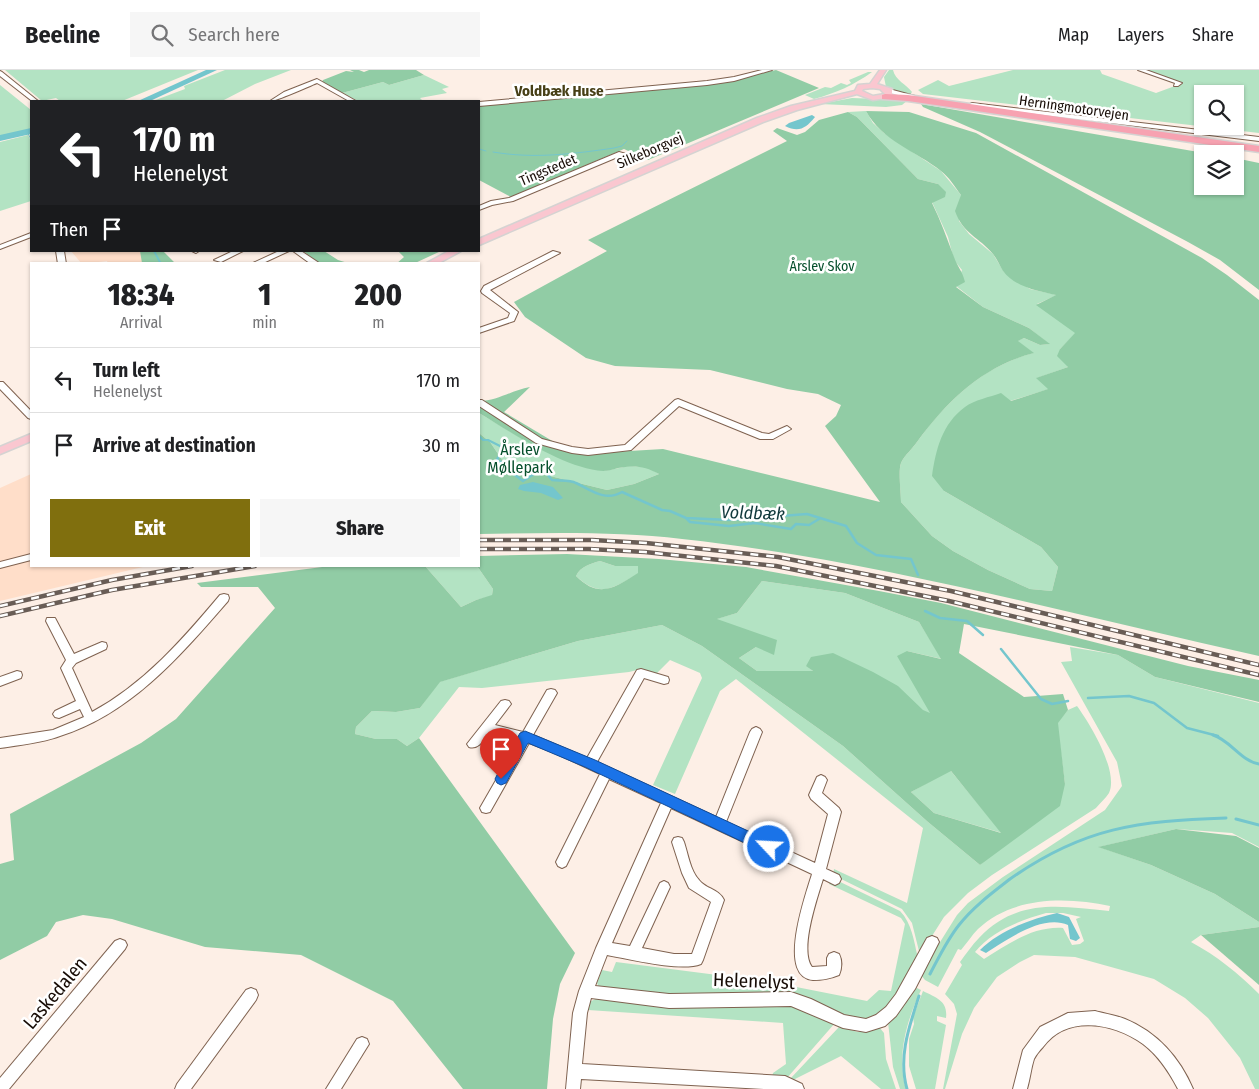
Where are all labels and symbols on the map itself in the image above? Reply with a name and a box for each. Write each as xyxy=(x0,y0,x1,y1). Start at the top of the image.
district label: Voldbæk Huse xyxy=(513,82,604,100)
street label: Herningmotorvejen xyxy=(1018,92,1130,124)
street label: Silkeborgvej xyxy=(614,129,686,173)
street label: Tingstedet xyxy=(517,150,579,190)
park label: Årslev Skov xyxy=(790,257,855,275)
park label: Årslev Møllepark xyxy=(487,439,553,477)
water label: Voldbæk xyxy=(721,501,785,525)
pin xyxy=(480,728,522,779)
position arrow xyxy=(742,820,794,872)
street label: Laskedalen xyxy=(18,952,92,1034)
street label: Helenelyst xyxy=(713,968,796,994)

